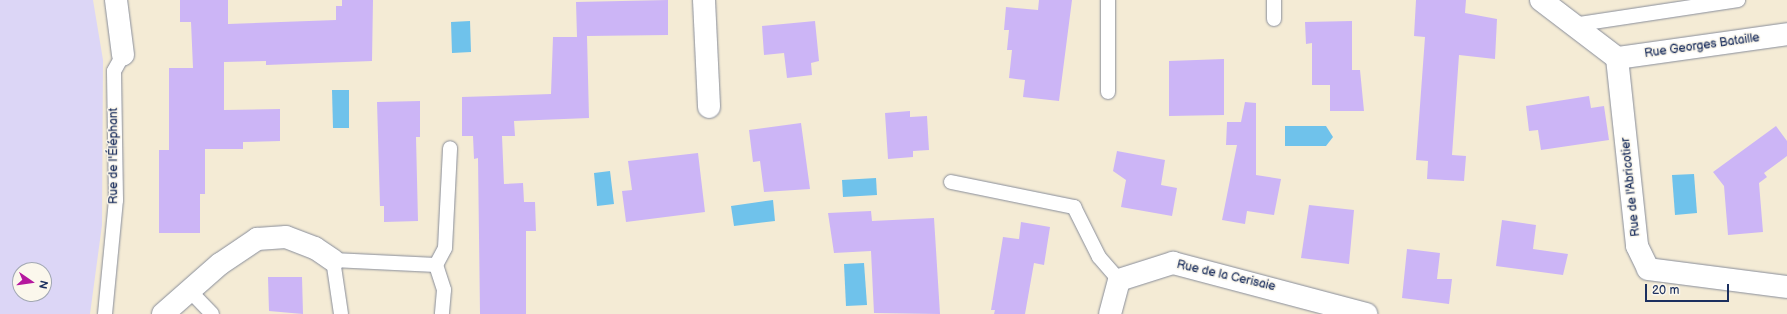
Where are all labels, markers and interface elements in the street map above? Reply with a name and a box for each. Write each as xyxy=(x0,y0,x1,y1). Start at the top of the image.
street label: Rue Georges Bataille xyxy=(1643,31,1761,61)
street label: Rue de l'Éléphant xyxy=(107,108,121,204)
street label: Rue de l'Abricotier xyxy=(1619,137,1643,237)
street label: Rue de la Cerisaie xyxy=(1175,258,1277,294)
north arrow xyxy=(12,262,52,302)
scale bar xyxy=(1647,276,1731,302)
text: N xyxy=(36,279,50,290)
text: 20 m xyxy=(1652,283,1679,298)

